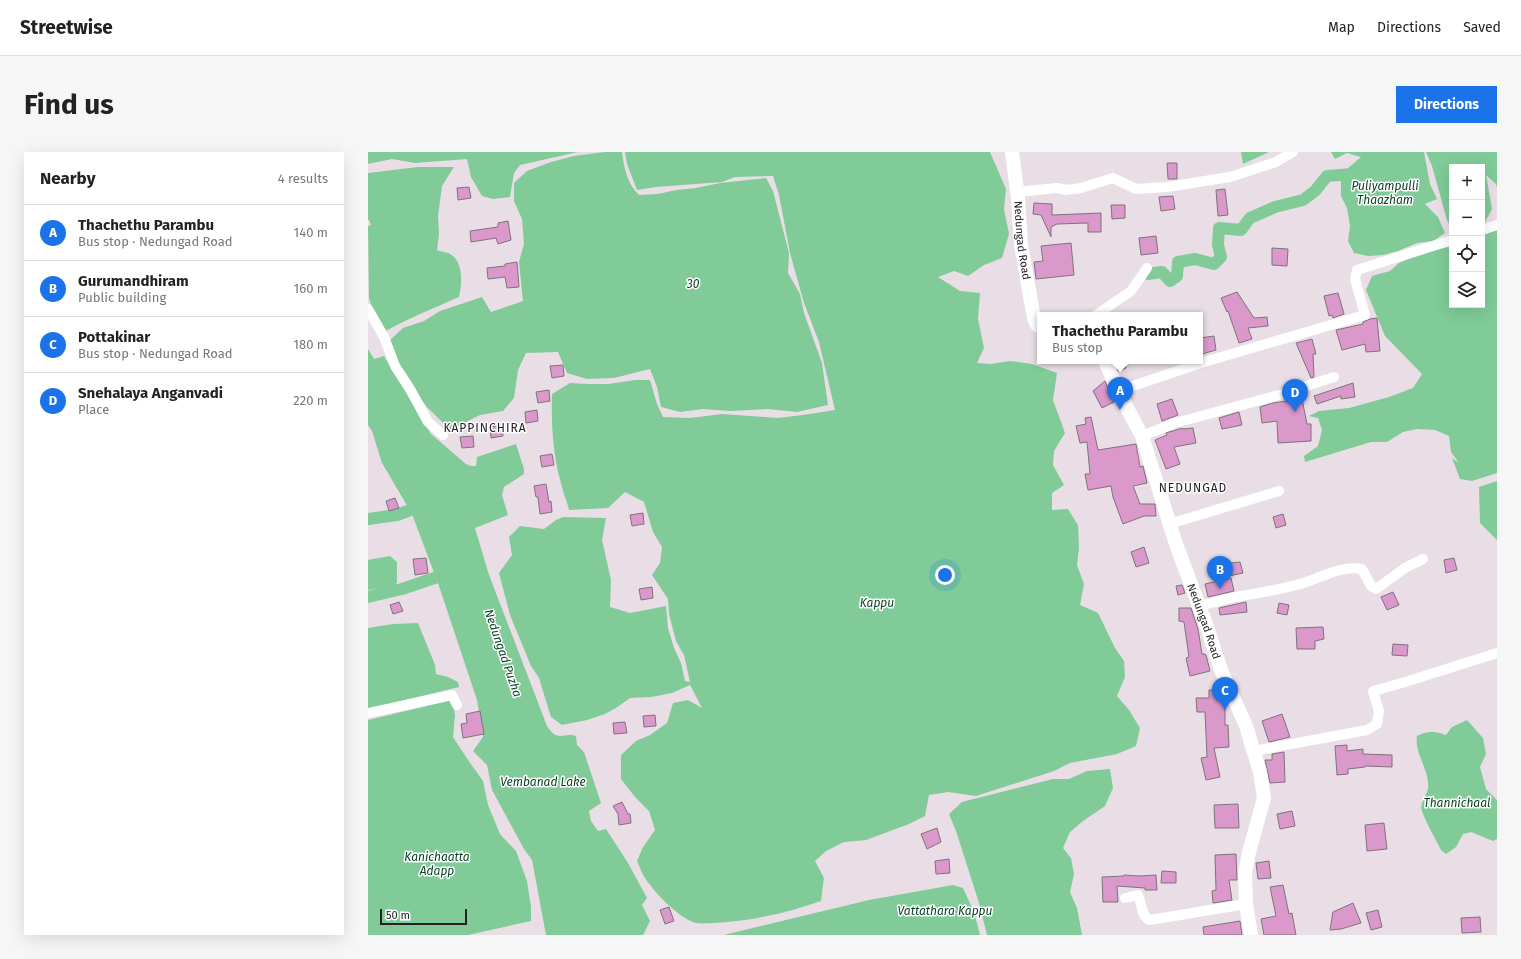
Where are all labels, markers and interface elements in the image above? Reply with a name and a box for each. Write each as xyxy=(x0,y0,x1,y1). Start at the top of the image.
text: Streetwise xyxy=(20,16,113,39)
text: Map xyxy=(1328,19,1355,36)
text: Directions xyxy=(1377,19,1441,36)
text: Saved xyxy=(1463,19,1501,36)
button: Directions xyxy=(1396,86,1497,123)
text: Find us xyxy=(24,88,114,121)
map controls xyxy=(1449,164,1485,308)
button: + xyxy=(1449,164,1485,200)
text: Nearby xyxy=(40,168,95,189)
text: 4 results xyxy=(278,171,328,186)
water label: Puliyampulli Thaazham xyxy=(1351,179,1419,207)
button: − xyxy=(1449,200,1485,236)
street label: Nedungad Road xyxy=(1011,201,1033,281)
text: Thachethu Parambu xyxy=(78,216,214,234)
text: A xyxy=(49,225,57,240)
text: 140 m xyxy=(294,225,328,240)
text: Bus stop · Nedungad Road xyxy=(78,234,233,249)
button: locate xyxy=(1449,236,1485,272)
text: Gurumandhiram xyxy=(78,272,189,290)
button: layers xyxy=(1449,272,1485,308)
water label: 30 xyxy=(686,277,700,291)
text: B xyxy=(49,281,57,296)
text: 160 m xyxy=(294,281,328,296)
text: Public building xyxy=(78,290,166,305)
popup xyxy=(1037,312,1203,364)
text: Thachethu Parambu xyxy=(1052,322,1188,340)
text: Pottakinar xyxy=(78,328,150,346)
text: C xyxy=(49,337,57,352)
text: 180 m xyxy=(293,337,328,352)
text: Bus stop xyxy=(1052,340,1103,355)
text: Bus stop · Nedungad Road xyxy=(78,346,233,361)
pin: A xyxy=(1107,377,1133,410)
pin: D xyxy=(1282,379,1308,412)
text: Snehalaya Anganvadi xyxy=(78,384,223,402)
text: D xyxy=(49,393,57,408)
text: 220 m xyxy=(293,393,328,408)
text: Place xyxy=(78,402,109,417)
district label: KAPPINCHIRA xyxy=(443,421,527,435)
district label: NEDUNGAD xyxy=(1159,481,1227,495)
pin: B xyxy=(1207,556,1233,589)
your location xyxy=(935,565,955,585)
street label: Nedungad Road xyxy=(1184,582,1223,661)
water label: Kappu xyxy=(860,596,894,610)
water label: Nedungad Puzha xyxy=(481,607,525,699)
pin: C xyxy=(1212,677,1238,710)
water label: Vembanad Lake xyxy=(500,775,586,789)
water label: Thannichaal xyxy=(1424,796,1490,810)
water label: Kanichaatta Adapp xyxy=(404,850,470,878)
water label: Vattathara Kappu xyxy=(898,904,993,918)
scale bar xyxy=(380,907,467,926)
text: 50 m xyxy=(386,909,410,922)

